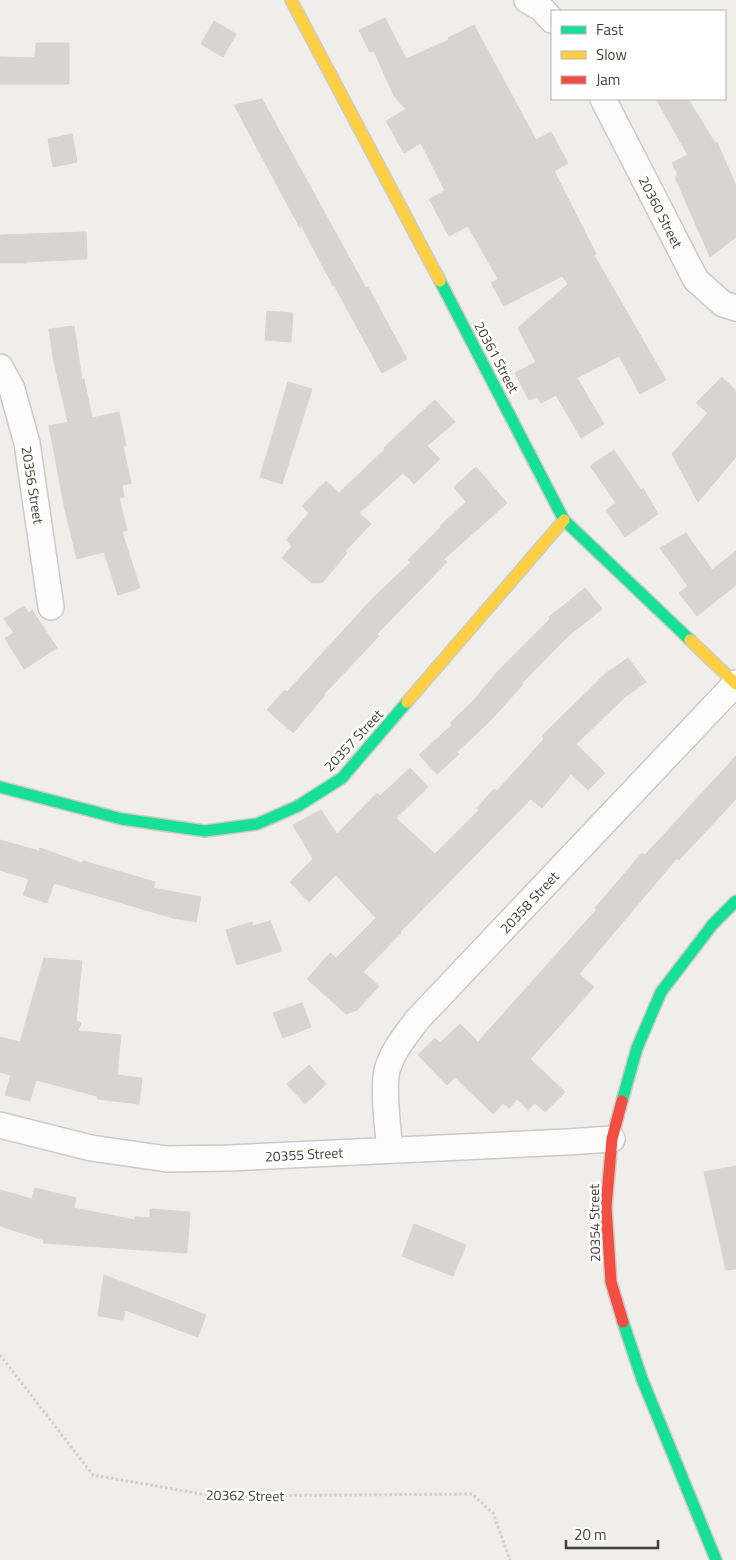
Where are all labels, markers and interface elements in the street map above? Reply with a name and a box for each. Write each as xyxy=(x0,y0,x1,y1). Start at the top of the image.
legend xyxy=(551,10,726,100)
text: Fast xyxy=(596,18,624,41)
text: Slow xyxy=(596,43,627,66)
text: Jam xyxy=(596,68,620,91)
street label: 20360 Street xyxy=(634,172,688,252)
street label: 20361 Street xyxy=(469,317,525,397)
street label: 20356 Street xyxy=(16,445,50,525)
street label: 20357 Street xyxy=(319,704,387,776)
street label: 20358 Street xyxy=(495,866,563,938)
street label: 20355 Street xyxy=(264,1141,344,1167)
street label: 20354 Street xyxy=(583,1184,605,1262)
street label: 20362 Street xyxy=(206,1484,284,1506)
scale bar xyxy=(566,1518,658,1550)
text: 20 m xyxy=(574,1523,607,1546)

